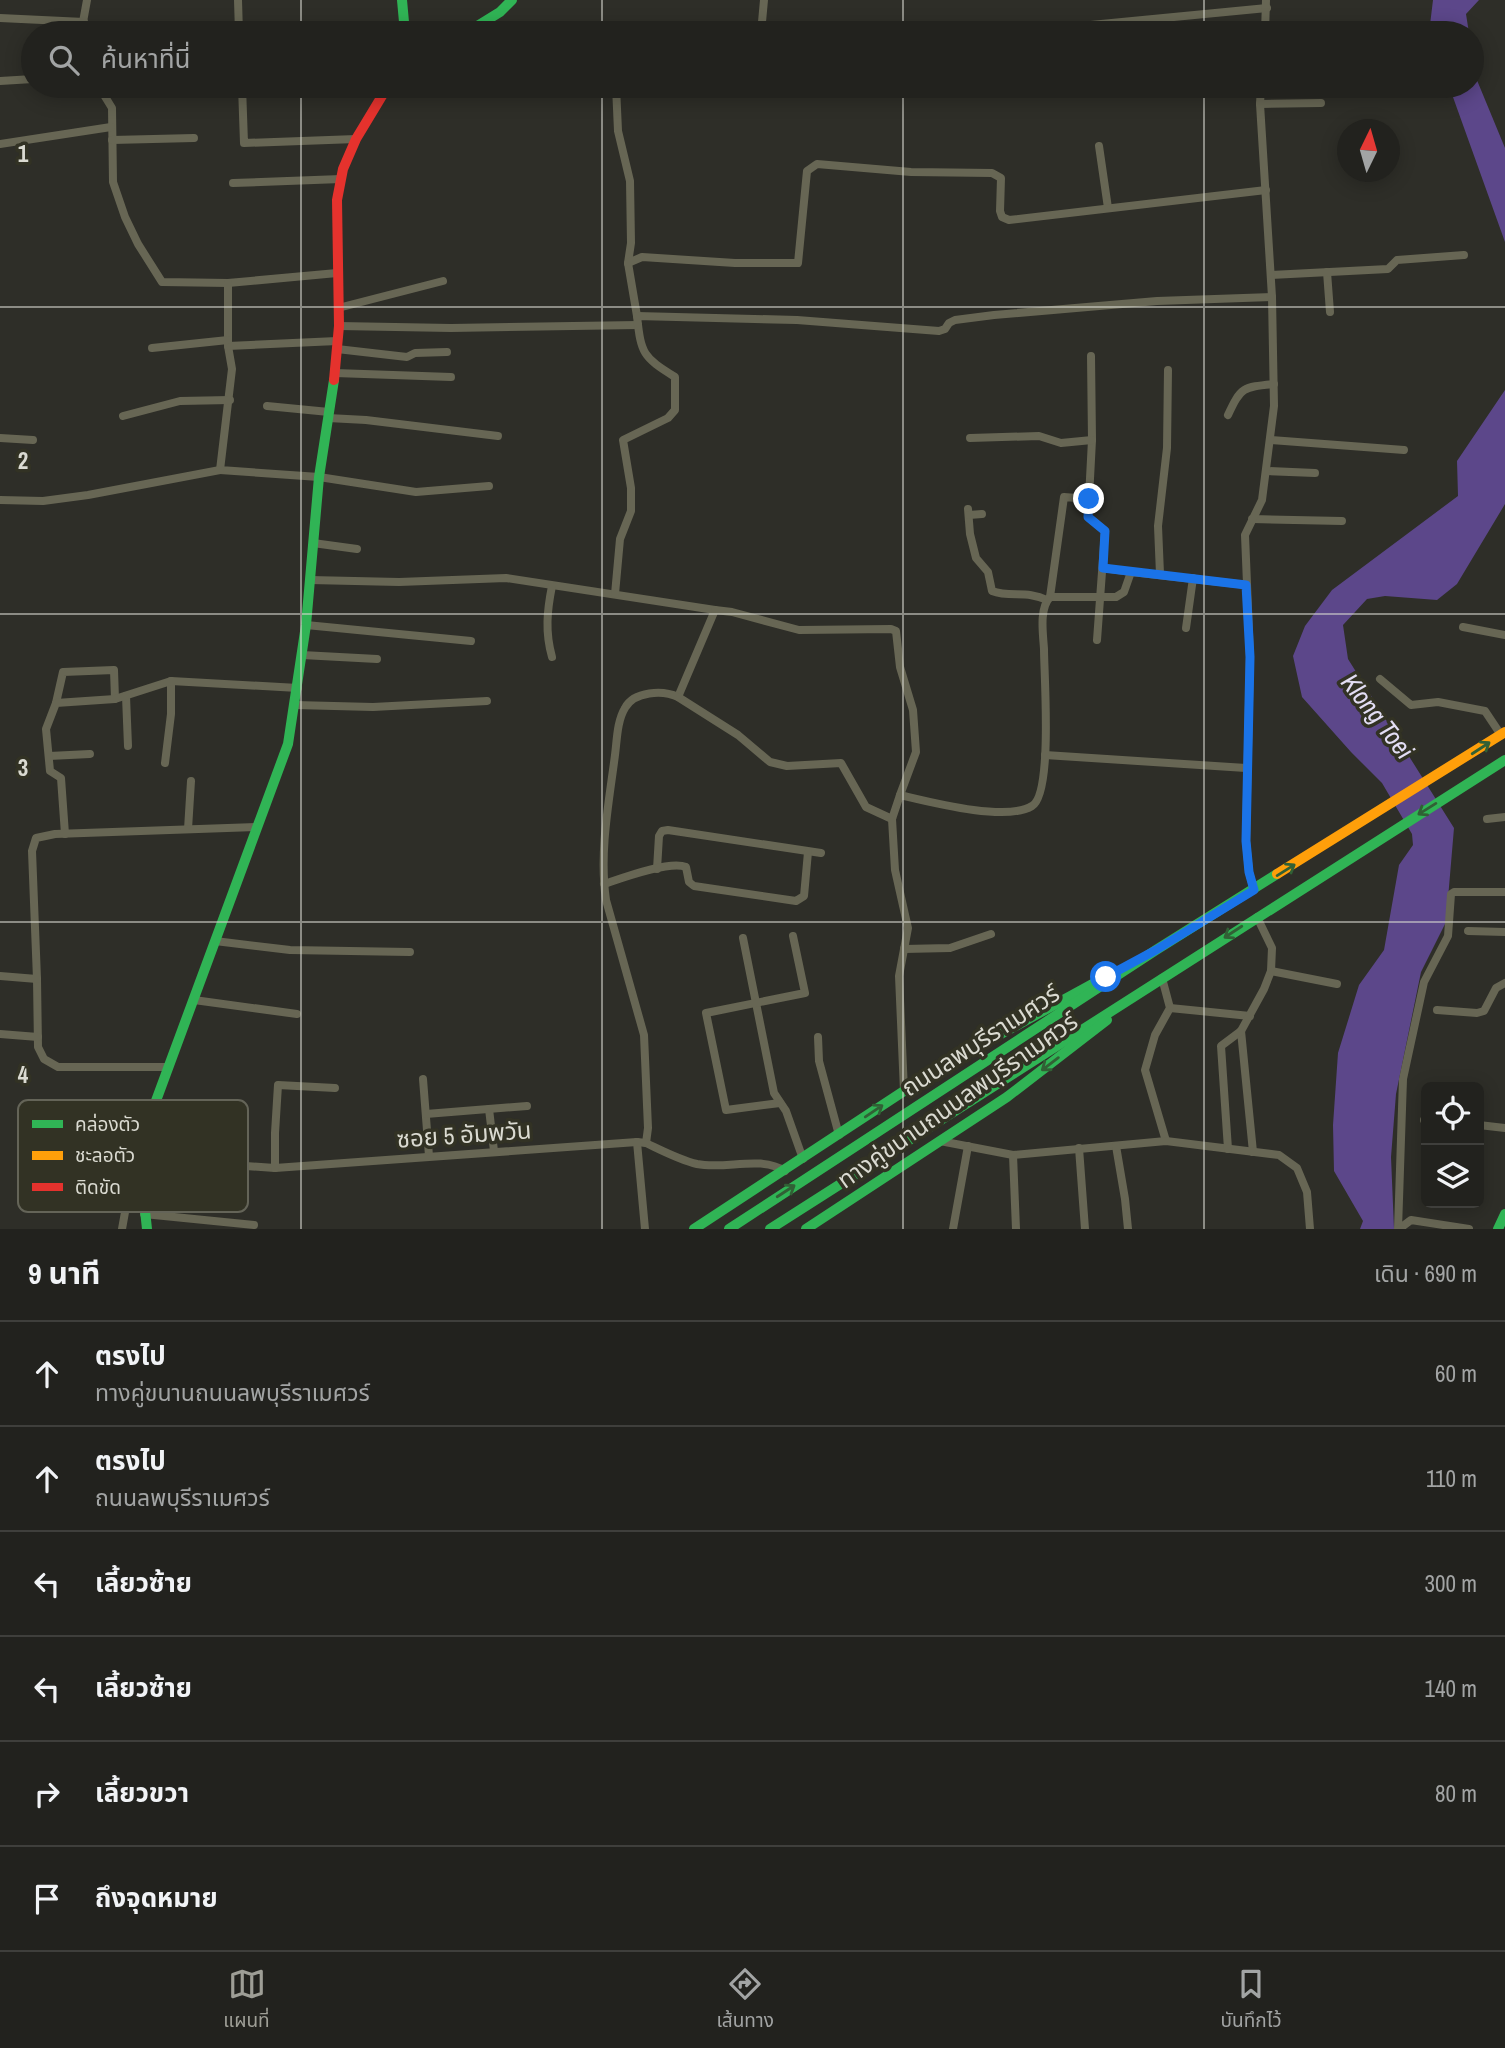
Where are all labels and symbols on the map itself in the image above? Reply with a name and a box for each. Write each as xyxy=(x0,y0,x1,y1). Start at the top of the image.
north arrow xyxy=(1337,119,1400,182)
text: 1 xyxy=(18,138,29,169)
text: 2 xyxy=(18,445,28,476)
route end xyxy=(1073,483,1104,514)
water label: Klong Toei xyxy=(1333,666,1423,766)
one-way arrow xyxy=(1471,740,1490,755)
text: 3 xyxy=(18,752,28,783)
one-way arrow xyxy=(1417,803,1437,817)
one-way arrow xyxy=(1276,862,1296,876)
one-way arrow xyxy=(1224,925,1243,940)
route start xyxy=(1090,961,1121,992)
street label: ถนนลพบุรีราเมศวร์ xyxy=(895,976,1066,1103)
street label: ทางคู่ขนานถนนลพบุรีราเมศวร์ xyxy=(830,1004,1085,1195)
one-way arrow xyxy=(1041,1056,1060,1071)
text: 4 xyxy=(18,1059,29,1090)
legend xyxy=(18,1100,248,1212)
one-way arrow xyxy=(864,1104,884,1118)
text: คล่องตัว xyxy=(75,1111,140,1137)
street label: ซอย 5 อัมพวัน xyxy=(396,1113,532,1155)
text: ชะลอตัว xyxy=(75,1142,135,1168)
text: ติดขัด xyxy=(75,1174,121,1200)
one-way arrow xyxy=(775,1184,795,1198)

